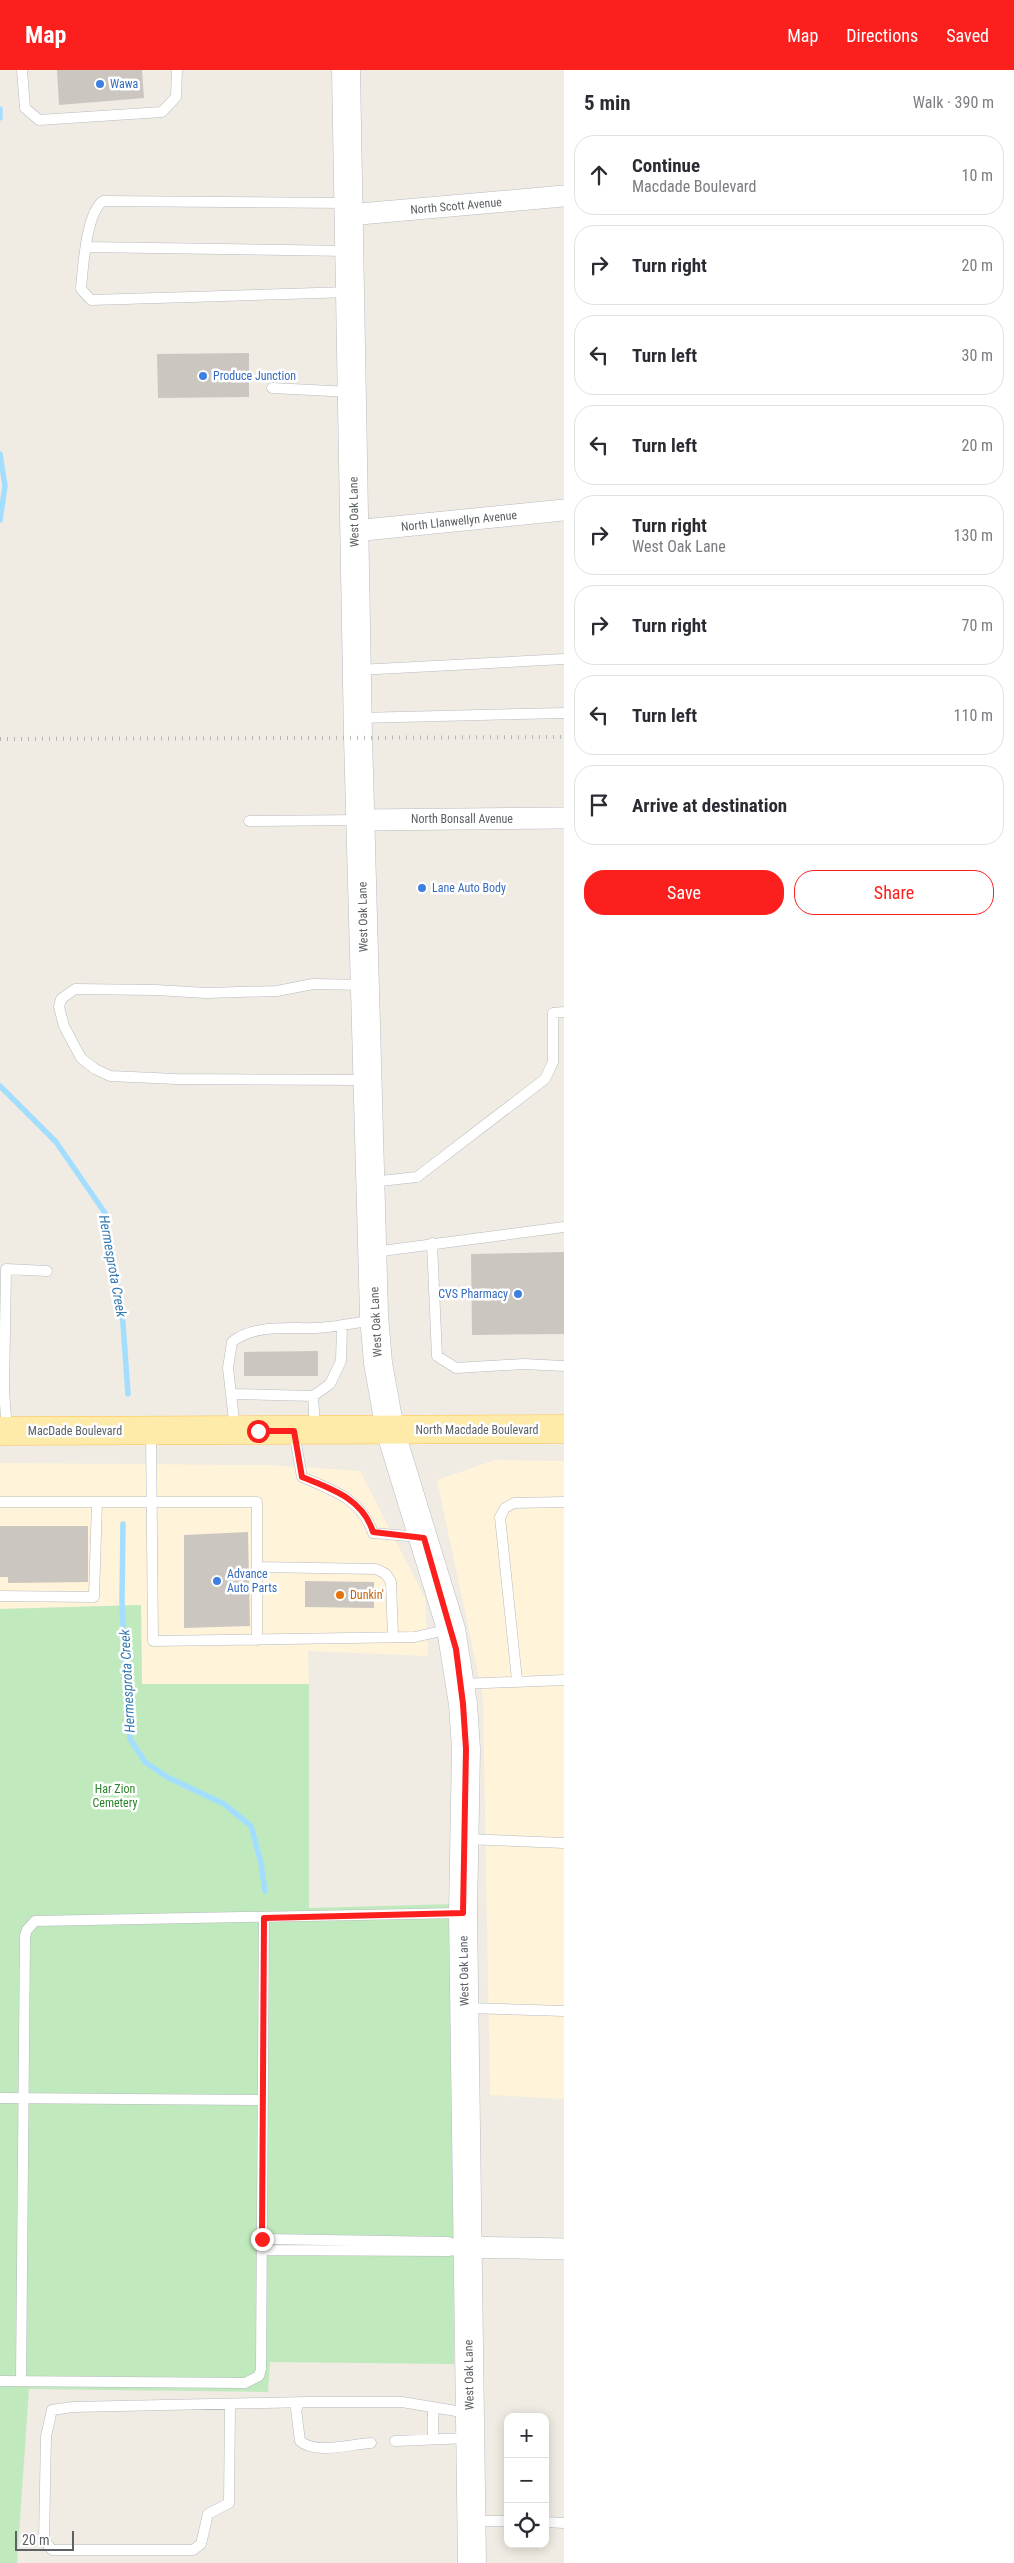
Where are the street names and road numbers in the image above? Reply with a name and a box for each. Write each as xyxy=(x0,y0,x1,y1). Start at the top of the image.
street label: North Scott Avenue xyxy=(410,195,503,217)
street label: West Oak Lane xyxy=(346,476,362,547)
street label: North Llanwellyn Avenue xyxy=(400,508,518,534)
street label: North Bonsall Avenue xyxy=(411,812,513,826)
street label: West Oak Lane xyxy=(355,881,371,952)
street label: West Oak Lane xyxy=(367,1286,385,1358)
street label: North Macdade Boulevard xyxy=(416,1423,538,1437)
street label: MacDade Boulevard xyxy=(28,1424,122,1438)
street label: West Oak Lane xyxy=(456,1935,472,2006)
street label: West Oak Lane xyxy=(461,2339,477,2410)

